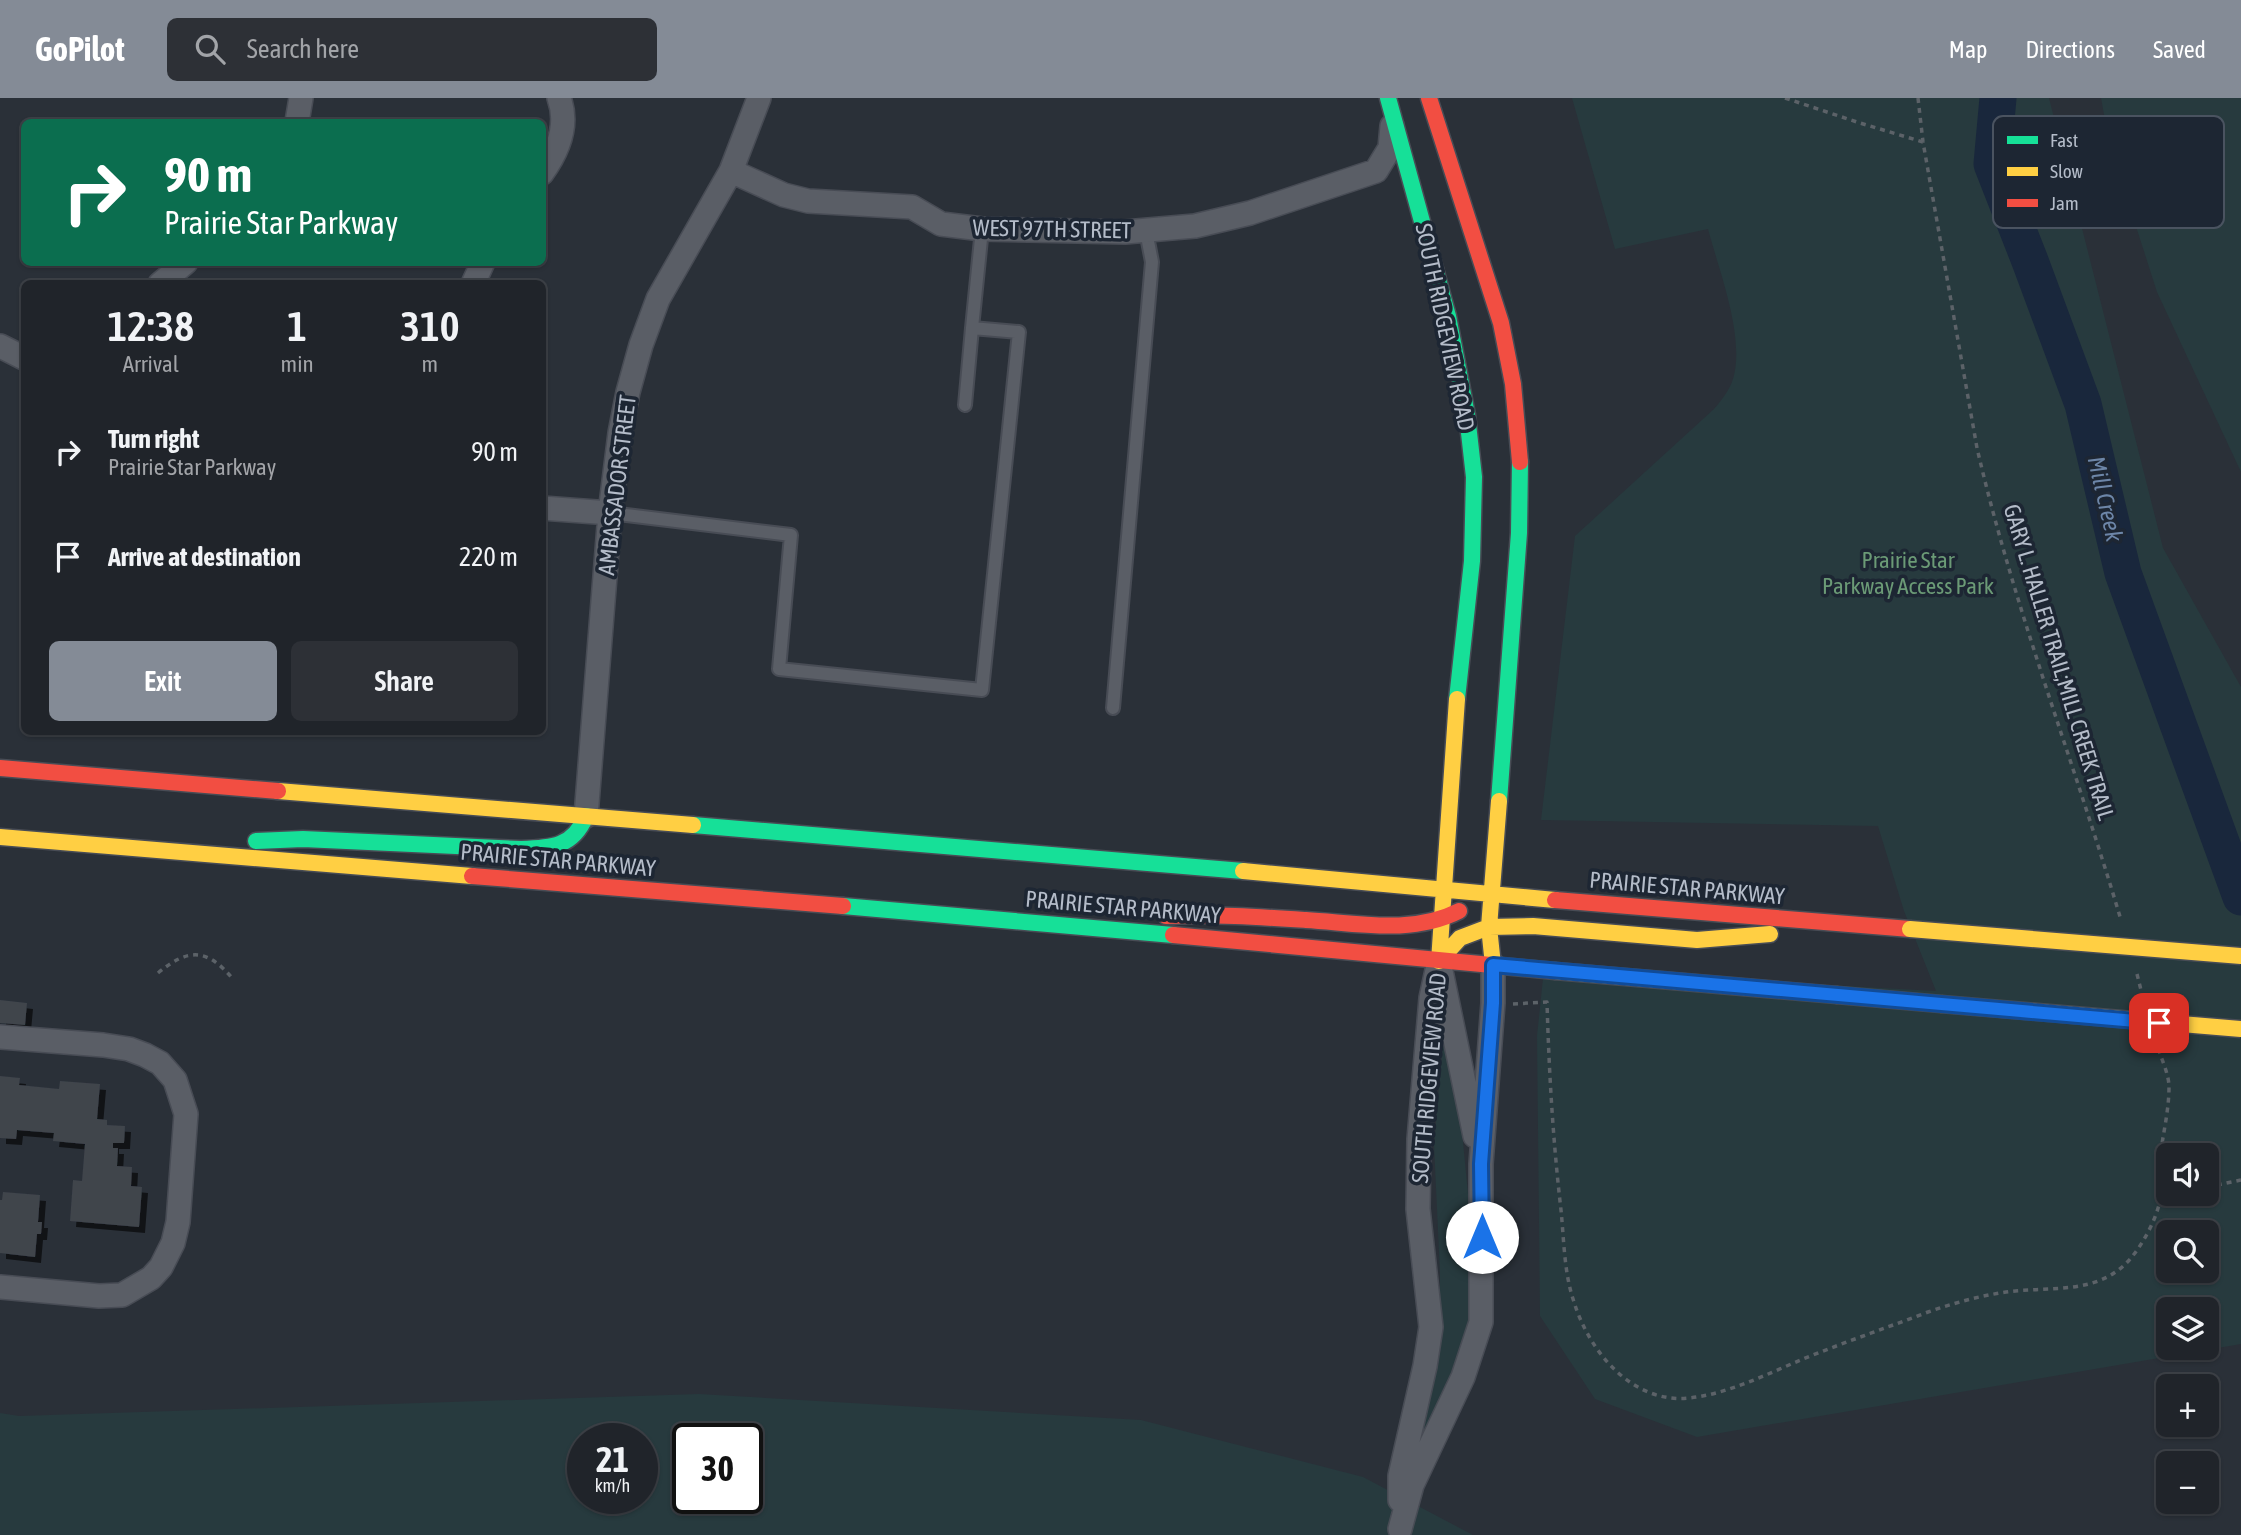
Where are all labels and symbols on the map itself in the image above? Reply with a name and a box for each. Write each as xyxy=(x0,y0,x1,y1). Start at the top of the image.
legend xyxy=(1993,116,2224,228)
text: Fast xyxy=(2050,129,2078,151)
text: Slow xyxy=(2050,160,2084,182)
text: Jam xyxy=(2050,192,2079,214)
street label: WEST 97TH STREET xyxy=(973,215,1131,243)
street label: SOUTH RIDGEVIEW ROAD xyxy=(1410,221,1480,433)
street label: AMBASSADOR STREET xyxy=(593,393,641,577)
water label: Mill Creek xyxy=(2083,454,2128,545)
street label: GARY L. HALLER TRAIL;MILL CREEK TRAIL xyxy=(1999,501,2119,823)
park label: Prairie Star Parkway Access Park xyxy=(1822,547,1994,599)
street label: PRAIRIE STAR PARKWAY xyxy=(459,839,657,882)
street label: PRAIRIE STAR PARKWAY xyxy=(1588,867,1786,910)
street label: PRAIRIE STAR PARKWAY xyxy=(1024,886,1222,929)
street label: SOUTH RIDGEVIEW ROAD xyxy=(1407,972,1451,1184)
pin xyxy=(2129,993,2189,1053)
position arrow xyxy=(1445,1200,1519,1274)
speed limit sign: 30 xyxy=(672,1423,763,1514)

